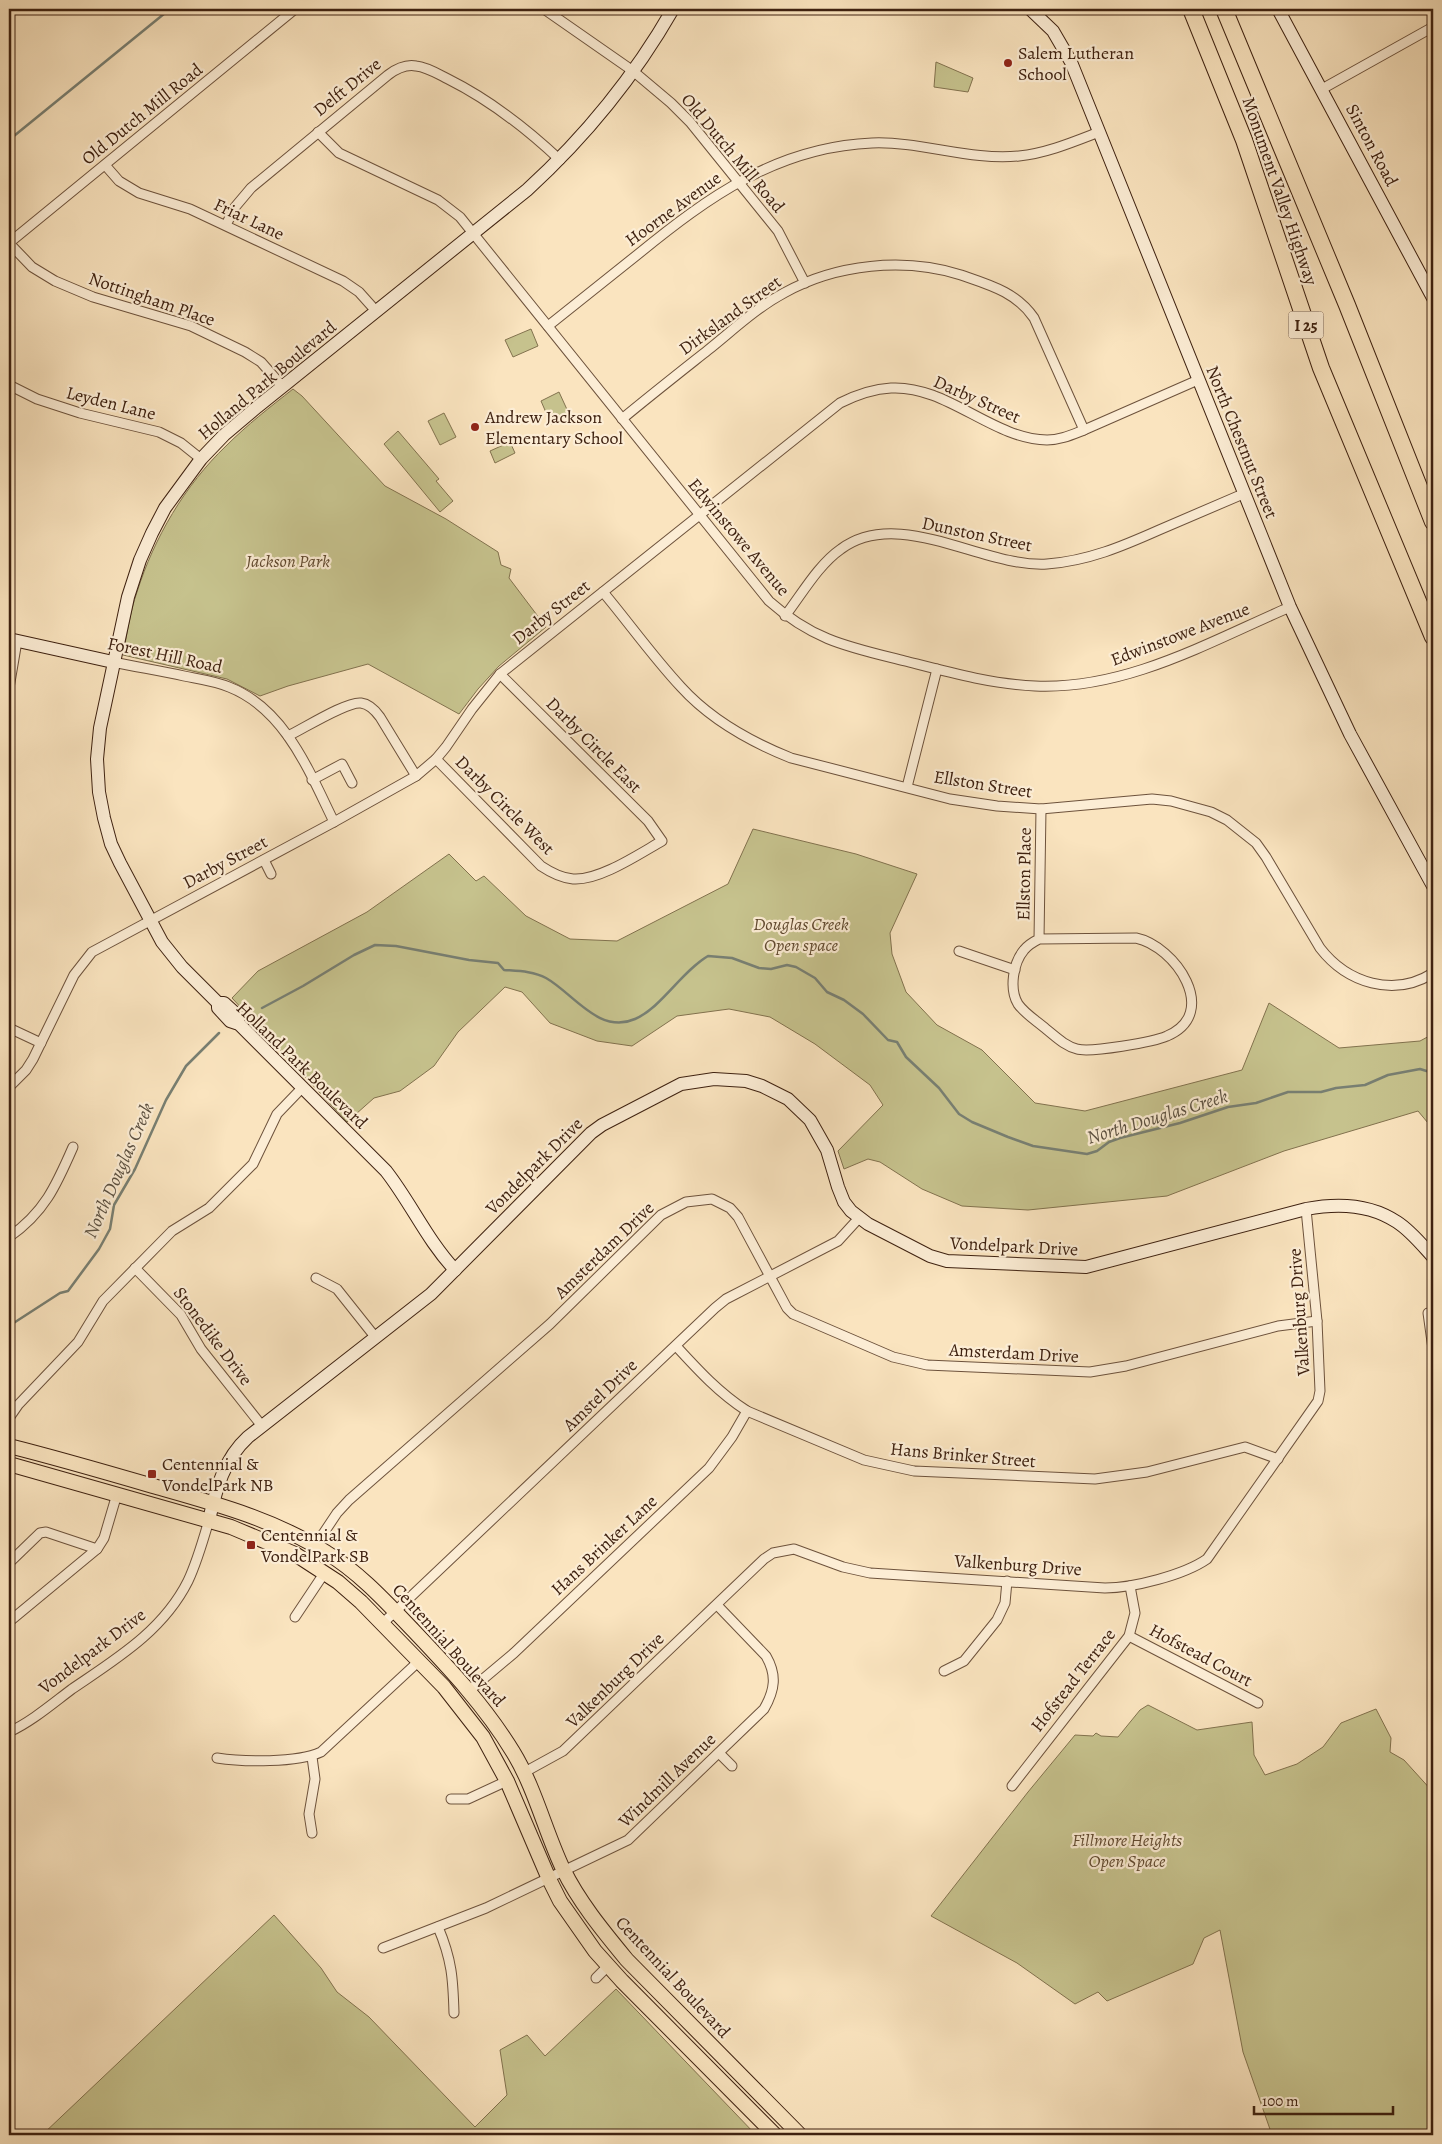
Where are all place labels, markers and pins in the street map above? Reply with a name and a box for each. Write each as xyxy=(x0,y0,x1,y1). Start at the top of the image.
place label: Salem Lutheran School xyxy=(1018,41,1134,86)
marker: Salem Lutheran School xyxy=(1002,57,1014,69)
place label: Andrew Jackson Elementary School xyxy=(484,405,623,450)
marker: Andrew Jackson Elementary School xyxy=(469,421,481,433)
place label: Centennial & VondelPark NB xyxy=(161,1452,274,1497)
marker: Centennial & VondelPark NB xyxy=(146,1468,158,1480)
place label: Centennial & VondelPark SB xyxy=(260,1523,369,1568)
marker: Centennial & VondelPark SB xyxy=(245,1539,257,1551)

